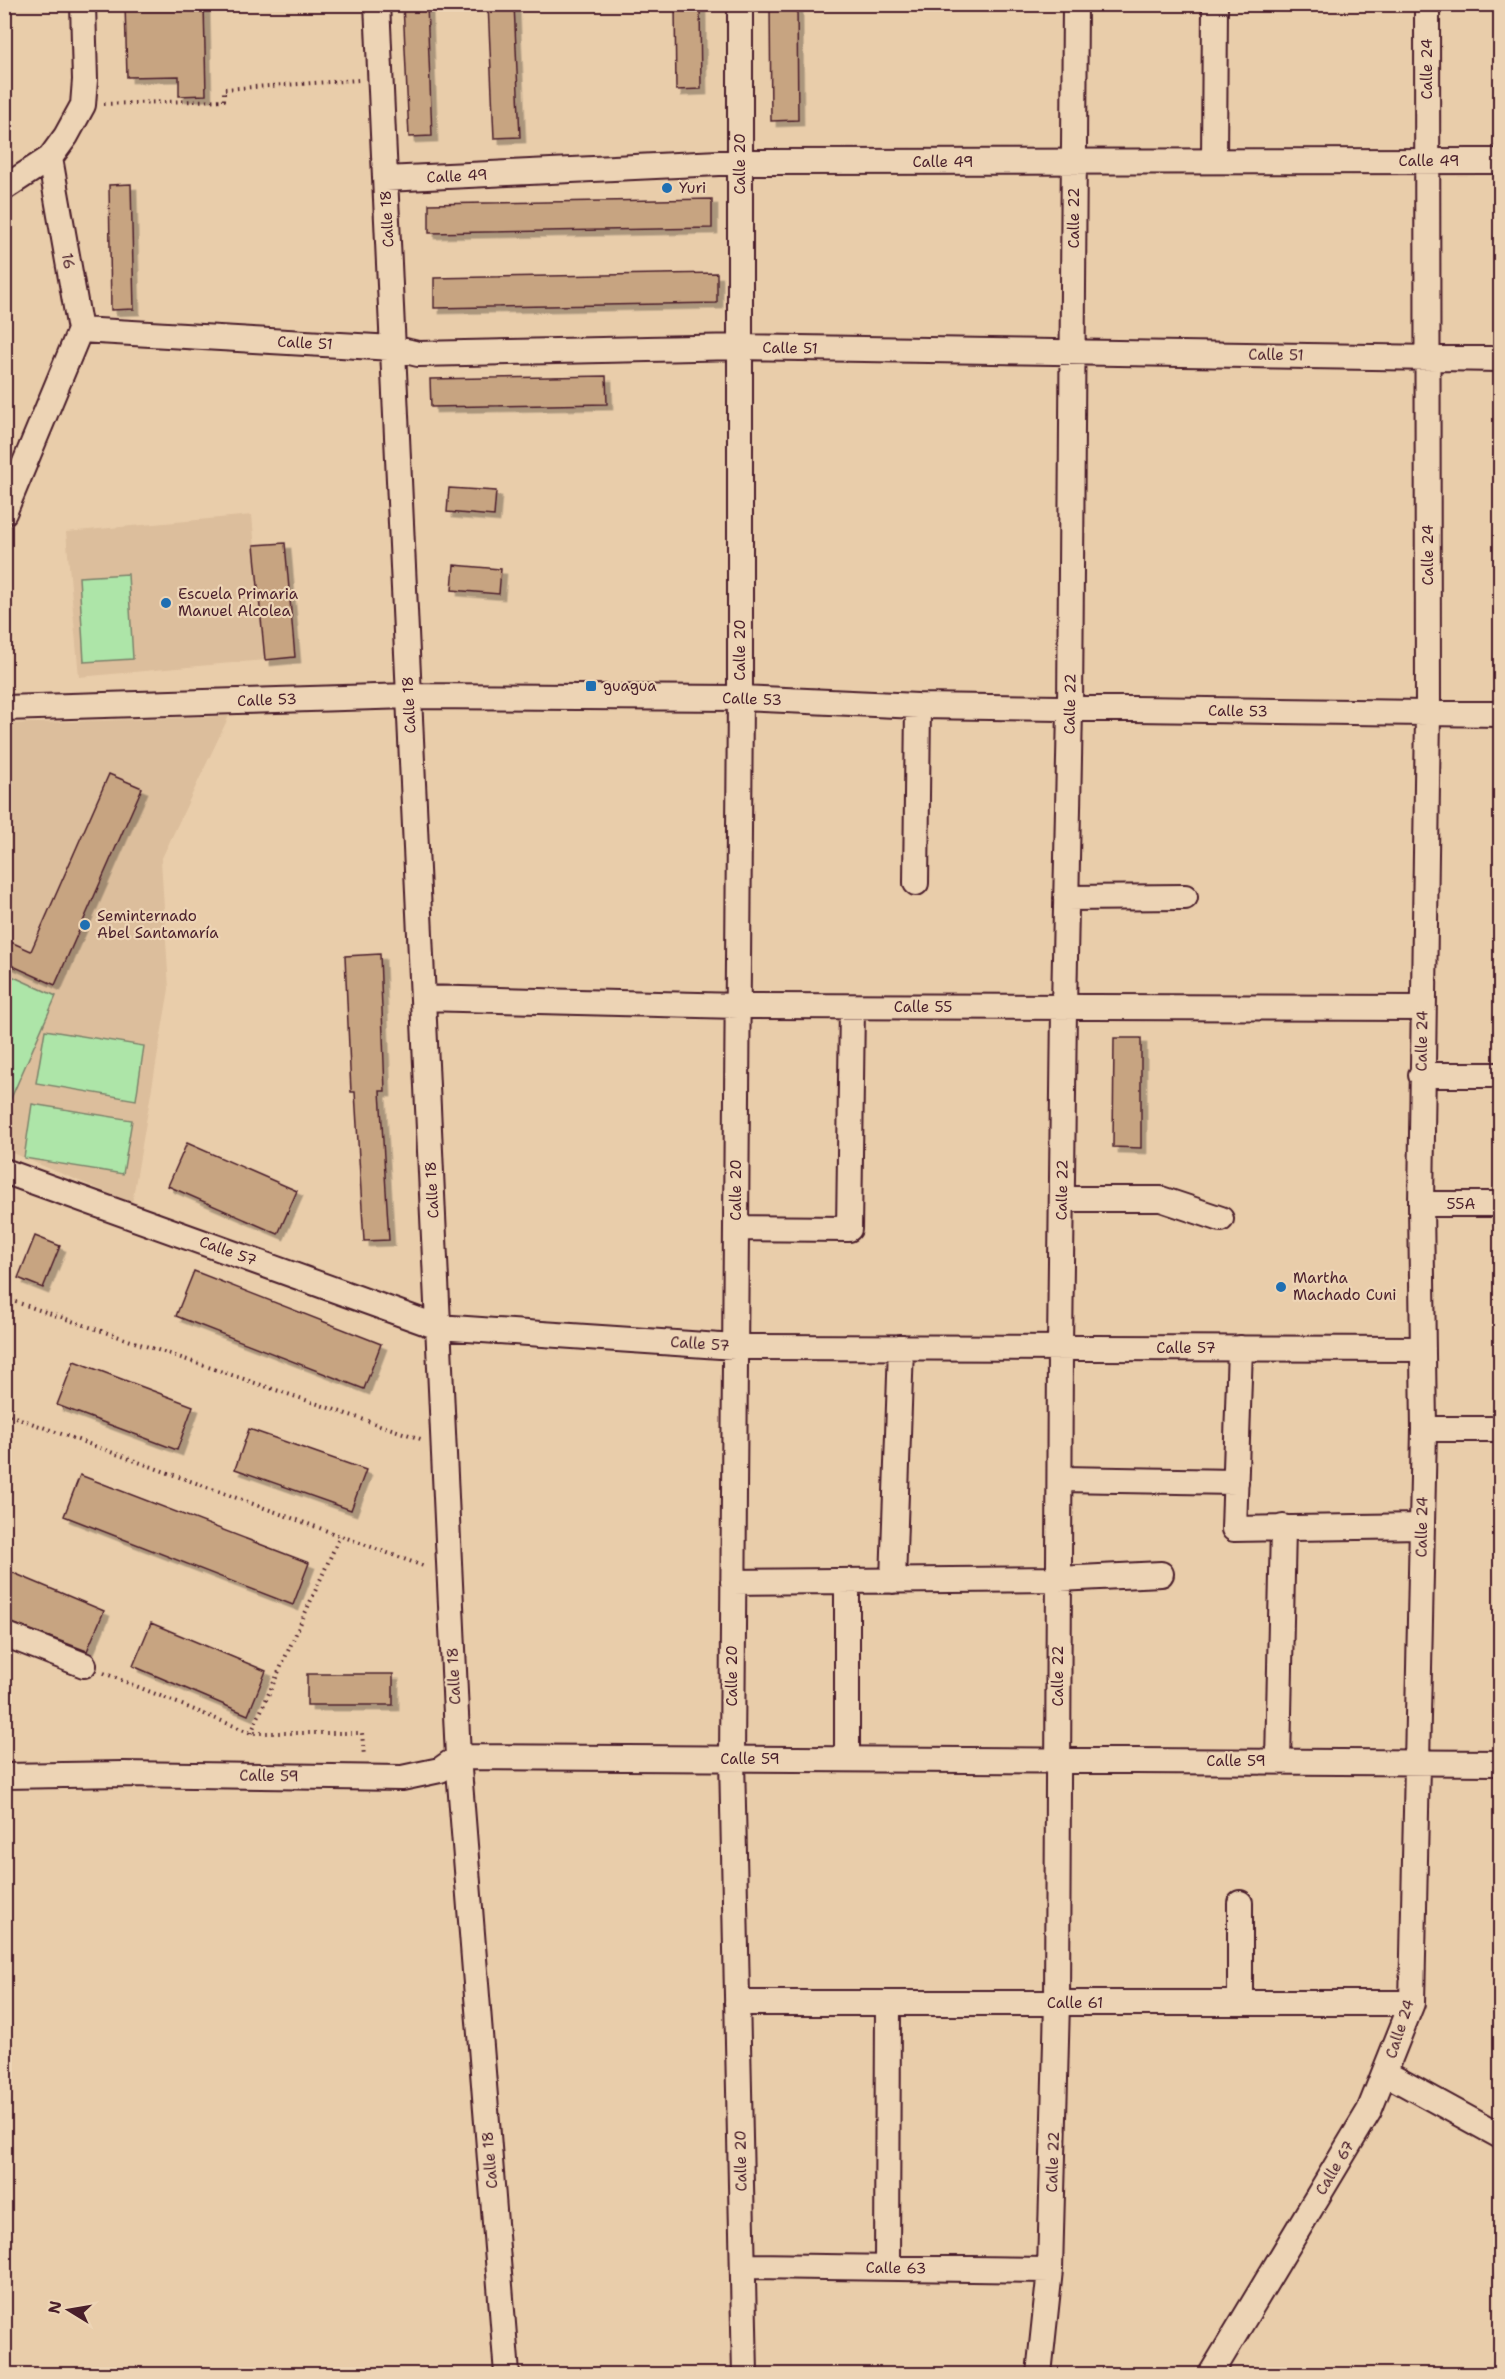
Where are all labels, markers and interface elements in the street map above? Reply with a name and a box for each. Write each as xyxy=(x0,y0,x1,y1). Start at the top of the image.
street label: Calle 24 xyxy=(1417,39,1437,99)
street label: Calle 20 xyxy=(730,133,750,195)
street label: Calle 49 xyxy=(1398,151,1460,171)
street label: Calle 49 xyxy=(912,152,974,172)
street label: Calle 49 xyxy=(426,164,488,188)
place label: Yuri xyxy=(679,178,706,198)
marker: Yuri xyxy=(660,181,674,195)
street label: Calle 22 xyxy=(1064,188,1084,249)
street label: Calle 18 xyxy=(376,190,398,248)
street label: 16 xyxy=(57,251,79,271)
street label: Calle 51 xyxy=(277,332,333,354)
street label: Calle 51 xyxy=(762,338,818,358)
street label: Calle 51 xyxy=(1248,345,1304,365)
street label: Calle 24 xyxy=(1418,525,1438,585)
place label: Escuela Primaria Manuel Alcolea xyxy=(178,584,299,621)
marker: Escuela Primaria Manuel Alcolea xyxy=(159,596,173,610)
street label: Calle 20 xyxy=(730,619,750,681)
street label: Calle 22 xyxy=(1059,673,1081,735)
street label: Calle 18 xyxy=(398,676,420,734)
place label: guagua xyxy=(603,676,657,696)
marker: guagua xyxy=(584,679,598,693)
street label: Calle 53 xyxy=(722,688,782,710)
street label: Calle 53 xyxy=(237,689,297,711)
street label: Calle 53 xyxy=(1208,700,1268,722)
place label: Seminternado Abel Santamaría xyxy=(97,906,219,943)
marker: Seminternado Abel Santamaría xyxy=(78,918,92,932)
street label: Calle 55 xyxy=(894,997,952,1017)
street label: Calle 24 xyxy=(1411,1010,1433,1072)
street label: Calle 20 xyxy=(726,1159,746,1221)
street label: Calle 22 xyxy=(1051,1159,1073,1221)
street label: Calle 18 xyxy=(421,1161,443,1219)
street label: 55A xyxy=(1447,1194,1475,1214)
street label: Calle 57 xyxy=(197,1231,259,1271)
place label: Martha Machado Cuni xyxy=(1293,1268,1397,1305)
marker: Martha Machado Cuni xyxy=(1274,1280,1288,1294)
street label: Calle 57 xyxy=(670,1332,730,1356)
street label: Calle 57 xyxy=(1156,1338,1216,1358)
street label: Calle 24 xyxy=(1411,1496,1433,1558)
street label: Calle 20 xyxy=(722,1645,742,1707)
street label: Calle 22 xyxy=(1048,1646,1068,1707)
street label: Calle 18 xyxy=(443,1647,465,1705)
street label: Calle 59 xyxy=(720,1749,780,1769)
street label: Calle 59 xyxy=(1206,1751,1266,1771)
street label: Calle 59 xyxy=(239,1765,299,1787)
street label: Calle 61 xyxy=(1047,1993,1103,2013)
street label: Calle 24 xyxy=(1381,1997,1419,2061)
street label: Calle 20 xyxy=(730,2130,752,2192)
street label: Calle 18 xyxy=(478,2131,502,2189)
street label: Calle 22 xyxy=(1042,2131,1064,2193)
street label: Calle 67 xyxy=(1311,2137,1359,2199)
street label: Calle 63 xyxy=(865,2257,927,2279)
north arrow xyxy=(39,2280,99,2340)
text: N xyxy=(43,2299,66,2315)

